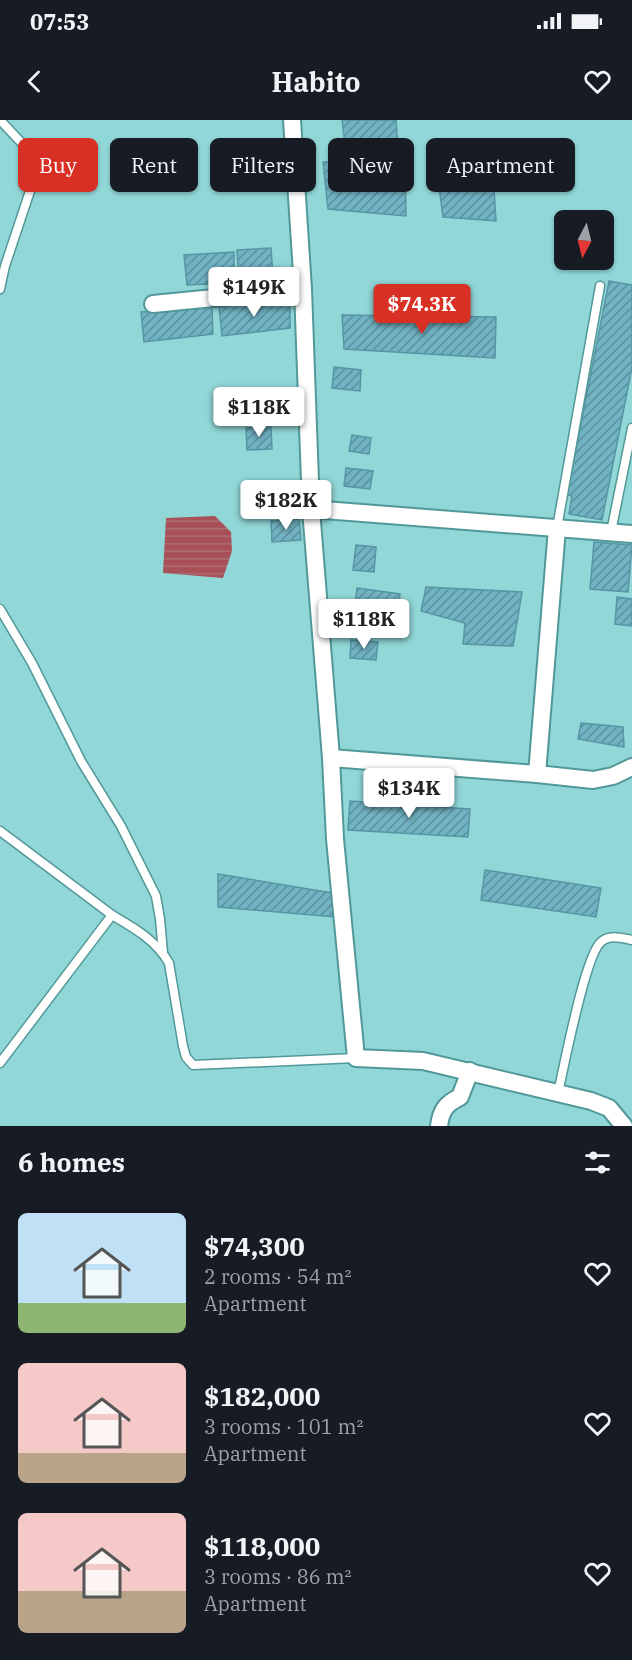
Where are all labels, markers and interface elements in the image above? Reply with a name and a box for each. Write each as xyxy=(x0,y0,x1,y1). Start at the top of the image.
text: 07:53 xyxy=(30,7,89,36)
text: Habito xyxy=(271,64,361,99)
icon: back xyxy=(18,65,51,98)
icon: heart xyxy=(581,65,614,98)
chip: Buy xyxy=(18,138,98,192)
chip: Rent xyxy=(110,138,198,192)
chip: Filters xyxy=(210,138,316,192)
chip: New xyxy=(328,138,414,192)
chip: Apartment xyxy=(426,138,575,192)
north arrow xyxy=(554,210,614,270)
map controls xyxy=(554,210,614,270)
pin: $149K xyxy=(212,267,296,318)
text: $149K xyxy=(222,273,286,300)
pin: $74.3K xyxy=(373,284,471,335)
text: $74.3K xyxy=(388,290,456,317)
pin: $118K xyxy=(217,387,301,438)
text: $118K xyxy=(227,393,291,420)
pin: $182K xyxy=(244,480,328,531)
text: $182K xyxy=(254,486,318,513)
pin: $118K xyxy=(322,599,406,650)
text: $118K xyxy=(332,605,396,632)
pin: $134K xyxy=(367,768,451,819)
text: $134K xyxy=(377,774,441,801)
text: 6 homes xyxy=(18,1145,125,1179)
icon: filters xyxy=(581,1146,614,1179)
text: $74,300 xyxy=(204,1229,305,1263)
icon: home xyxy=(66,1237,138,1309)
icon: heart xyxy=(581,1257,614,1290)
text: 2 rooms · 54 m² xyxy=(204,1263,351,1290)
text: Apartment xyxy=(204,1290,307,1317)
text: $182,000 xyxy=(204,1379,320,1413)
icon: home xyxy=(66,1387,138,1459)
icon: heart xyxy=(581,1407,614,1440)
text: 3 rooms · 101 m² xyxy=(204,1413,363,1440)
text: Apartment xyxy=(204,1440,307,1467)
text: $118,000 xyxy=(204,1529,320,1563)
icon: home xyxy=(66,1537,138,1609)
icon: heart xyxy=(581,1557,614,1590)
text: 3 rooms · 86 m² xyxy=(204,1563,351,1590)
text: Apartment xyxy=(204,1590,307,1617)

